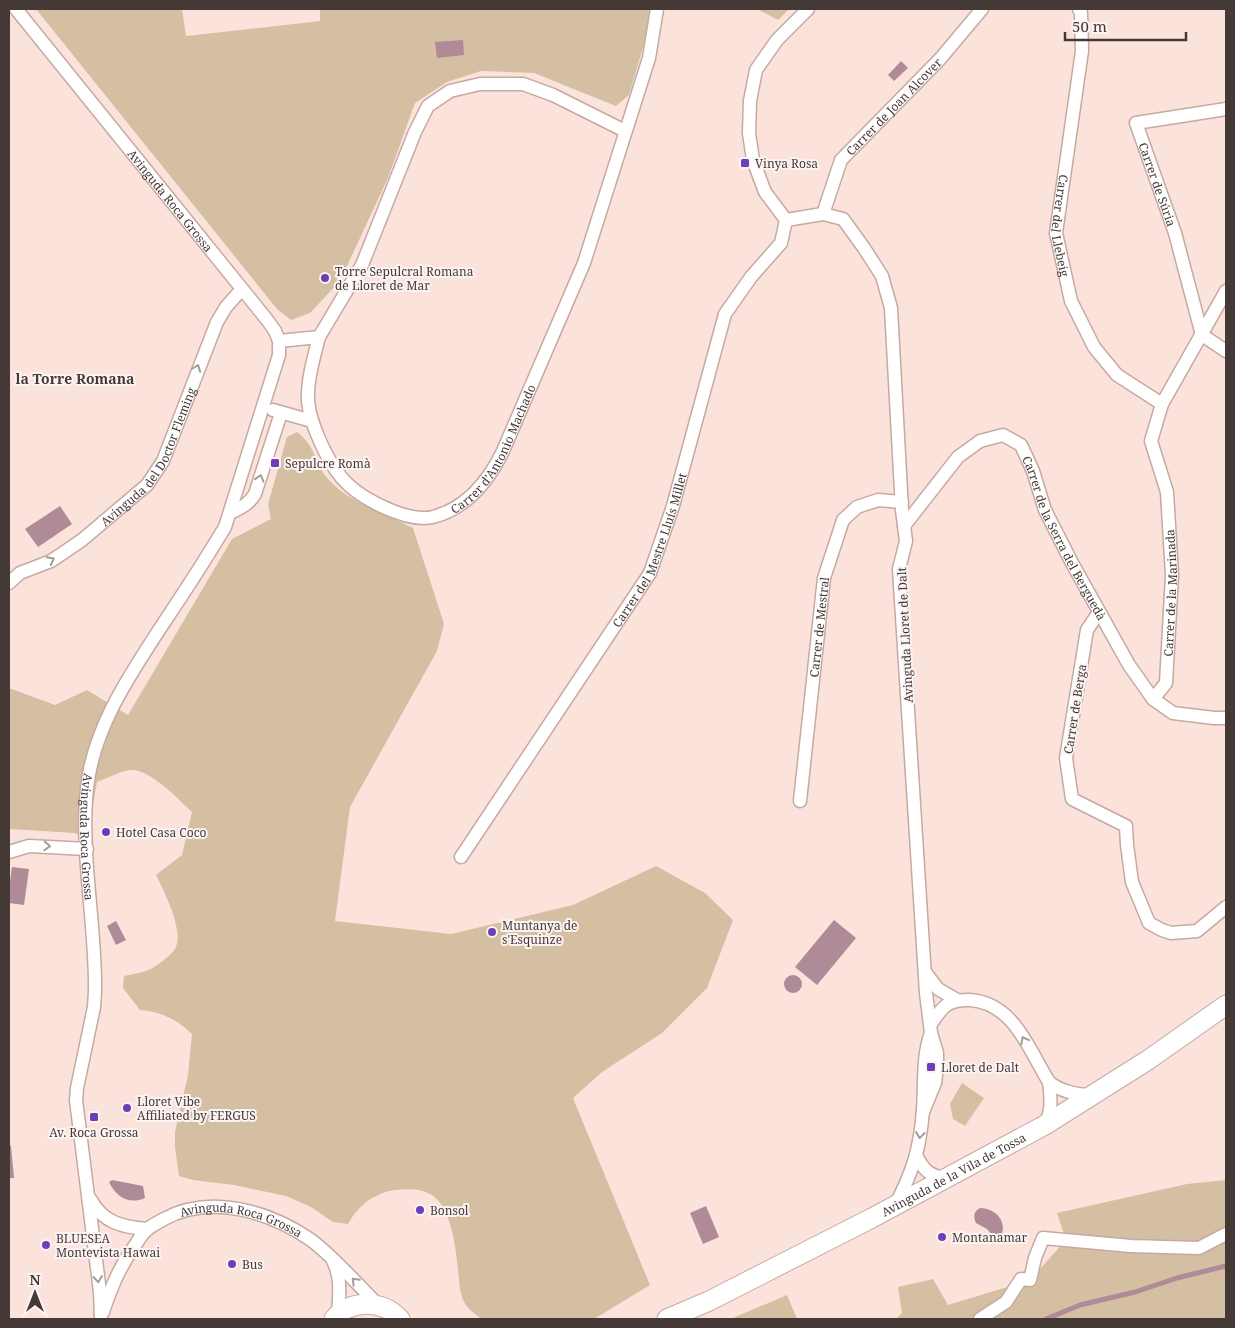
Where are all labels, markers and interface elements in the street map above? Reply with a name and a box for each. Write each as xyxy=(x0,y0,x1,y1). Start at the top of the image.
scale bar xyxy=(1065,10,1186,42)
text: 50 m xyxy=(1072,16,1107,36)
street label: Carrer de Joan Alcover xyxy=(842,54,946,159)
street label: Carrer de Súria xyxy=(1135,140,1180,229)
street label: Avinguda Roca Grossa xyxy=(124,146,217,255)
place label: Vinya Rosa xyxy=(755,155,818,172)
marker: Vinya Rosa xyxy=(739,157,751,169)
street label: Carrer del Llebeig xyxy=(1048,174,1074,279)
place label: Torre Sepulcral Romana de Lloret de Mar xyxy=(335,263,474,294)
marker: Torre Sepulcral Romana de Lloret de Mar xyxy=(319,272,331,284)
one-way arrow xyxy=(192,365,202,373)
district label: la Torre Romana xyxy=(16,369,134,388)
street label: Carrer d'Antonio Machado xyxy=(447,382,539,517)
street label: Avinguda del Doctor Fleming xyxy=(97,384,200,530)
street label: Carrer de la Serra del Berguedà xyxy=(1019,453,1111,623)
place label: Sepulcre Romà xyxy=(285,455,371,472)
marker: Sepulcre Romà xyxy=(269,457,281,469)
street label: Carrer del Mestre Lluís Millet xyxy=(608,471,690,630)
one-way arrow xyxy=(254,475,264,483)
street label: Carrer de la Marinada xyxy=(1159,528,1181,657)
one-way arrow xyxy=(45,556,54,566)
street label: Avinguda Lloret de Dalt xyxy=(893,567,917,703)
street label: Carrer de Mestral xyxy=(805,576,833,678)
street label: Carrer de Berga xyxy=(1060,663,1091,755)
street label: Avinguda Roca Grossa xyxy=(77,772,98,901)
place label: Hotel Casa Coco xyxy=(116,824,207,841)
marker: Hotel Casa Coco xyxy=(100,826,112,838)
one-way arrow xyxy=(44,841,52,852)
place label: Muntanya de s'Esquinze xyxy=(502,917,578,948)
marker: Muntanya de s'Esquinze xyxy=(486,926,498,938)
one-way arrow xyxy=(1021,1037,1031,1046)
place label: Lloret de Dalt xyxy=(941,1059,1019,1076)
marker: Lloret de Dalt xyxy=(925,1061,937,1073)
place label: Lloret Vibe Affiliated by FERGUS xyxy=(137,1093,256,1124)
marker: Lloret Vibe Affiliated by FERGUS xyxy=(121,1102,133,1114)
marker: Av. Roca Grossa xyxy=(88,1111,100,1123)
place label: Av. Roca Grossa xyxy=(49,1124,139,1141)
street label: Avinguda de la Vila de Tossa xyxy=(878,1128,1029,1220)
one-way arrow xyxy=(915,1131,926,1139)
street label: Avinguda Roca Grossa xyxy=(178,1198,306,1241)
place label: Bonsol xyxy=(430,1202,469,1219)
marker: Bonsol xyxy=(414,1204,426,1216)
place label: Montanamar xyxy=(952,1229,1027,1246)
place label: BLUESEA Montevista Hawai xyxy=(56,1230,160,1261)
marker: Montanamar xyxy=(936,1231,948,1243)
marker: BLUESEA Montevista Hawai xyxy=(40,1239,52,1251)
place label: Bus xyxy=(242,1256,263,1273)
marker: Bus xyxy=(226,1258,238,1270)
north arrow xyxy=(10,1268,60,1318)
text: N xyxy=(29,1270,41,1289)
one-way arrow xyxy=(92,1275,103,1283)
one-way arrow xyxy=(352,1278,361,1287)

